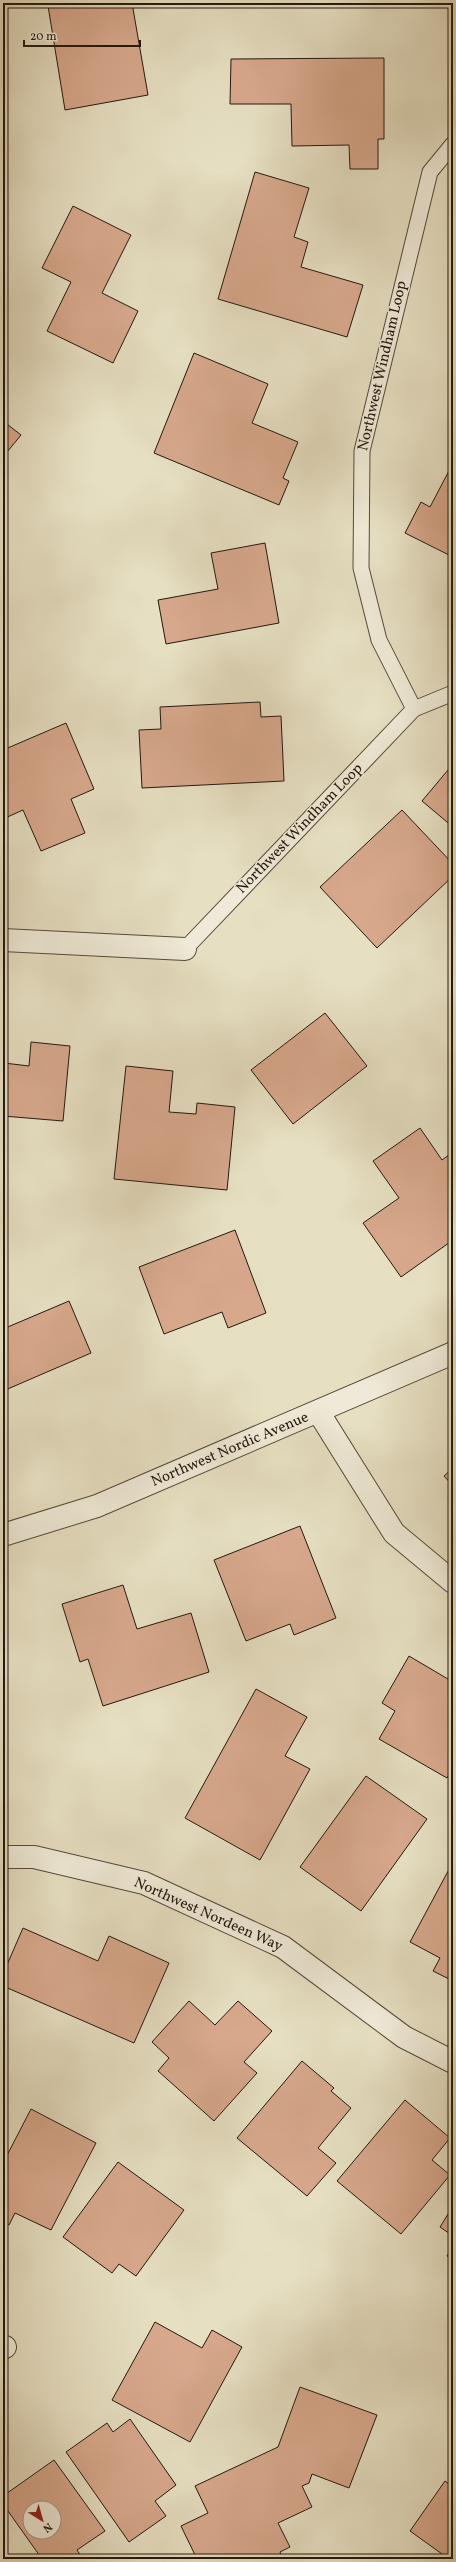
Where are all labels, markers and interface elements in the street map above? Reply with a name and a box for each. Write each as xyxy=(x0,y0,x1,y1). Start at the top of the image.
scale bar xyxy=(24,22,140,48)
text: 20 m xyxy=(30,29,57,45)
street label: Northwest Windham Loop xyxy=(353,279,413,453)
street label: Northwest Windham Loop xyxy=(232,759,368,899)
street label: Northwest Nordic Avenue xyxy=(148,1407,312,1493)
street label: Northwest Nordeen Way xyxy=(130,1873,286,1957)
north arrow xyxy=(22,2500,62,2540)
text: N xyxy=(39,2518,55,2535)

